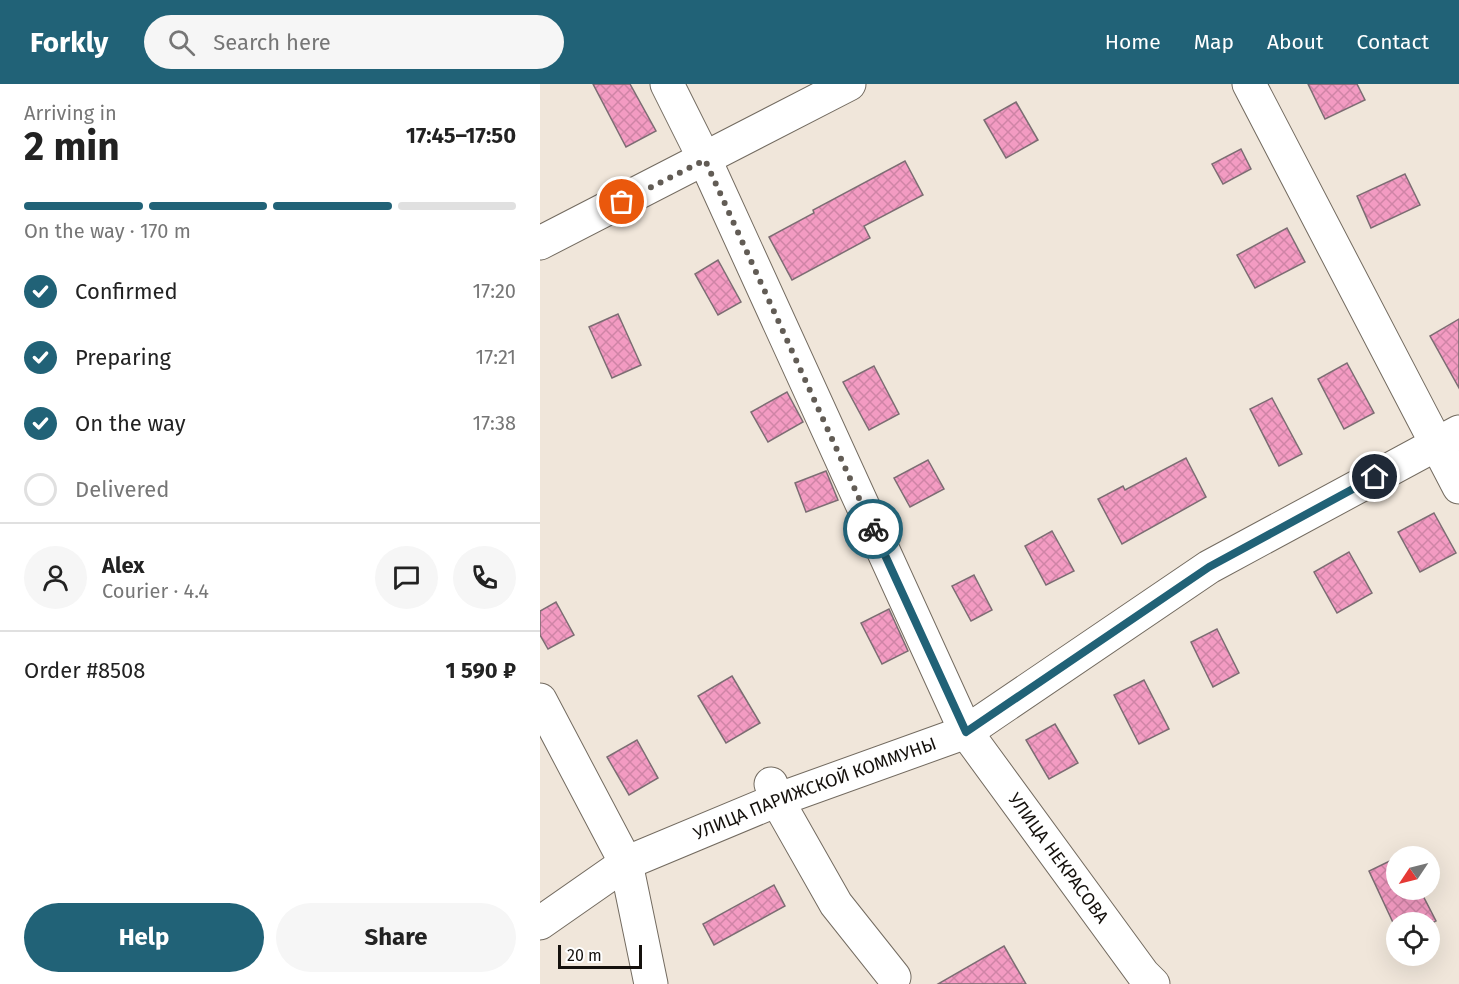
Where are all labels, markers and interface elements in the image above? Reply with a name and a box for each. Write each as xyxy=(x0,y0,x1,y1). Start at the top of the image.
search box xyxy=(144,15,564,69)
text: Forkly xyxy=(30,26,108,59)
icon: search xyxy=(165,26,198,59)
text: Search here xyxy=(213,29,331,56)
text: Home xyxy=(1105,29,1161,55)
text: Map xyxy=(1194,29,1234,55)
text: About xyxy=(1267,29,1324,55)
text: Contact xyxy=(1357,29,1429,55)
text: Arriving in xyxy=(24,101,117,125)
text: 17:45–17:50 xyxy=(406,122,516,149)
text: 2 min xyxy=(24,124,120,170)
pin xyxy=(596,176,647,227)
icon: bag xyxy=(605,185,638,218)
text: On the way · 170 m xyxy=(24,219,191,243)
icon: check xyxy=(24,275,57,308)
text: Confirmed xyxy=(75,278,178,305)
text: 17:20 xyxy=(473,279,516,303)
icon: check xyxy=(24,341,57,374)
text: Preparing xyxy=(75,344,171,371)
text: 17:21 xyxy=(476,345,516,369)
icon: check xyxy=(24,407,57,440)
text: On the way xyxy=(75,410,186,437)
text: 17:38 xyxy=(472,411,516,435)
pin xyxy=(1349,451,1400,502)
icon: home xyxy=(1358,460,1391,493)
text: Delivered xyxy=(75,476,170,503)
courier xyxy=(843,499,903,559)
icon: bike xyxy=(857,513,890,546)
button: person xyxy=(24,546,87,609)
button: chat xyxy=(375,546,438,609)
button: phone xyxy=(453,546,516,609)
text: Alex xyxy=(102,552,145,579)
text: Courier · 4.4 xyxy=(102,579,209,603)
text: Order #8508 xyxy=(24,657,145,684)
text: 1 590 ₽ xyxy=(446,657,516,684)
street label: УЛИЦА ПАРИЖСКОЙ КОММУНЫ xyxy=(690,733,939,845)
street label: УЛИЦА НЕКРАСОВА xyxy=(1003,789,1114,928)
north arrow xyxy=(1386,846,1440,900)
map controls xyxy=(1386,846,1440,966)
button: Help xyxy=(24,903,264,972)
button: Share xyxy=(276,903,516,972)
button: locate xyxy=(1386,912,1440,966)
scale bar xyxy=(558,942,642,970)
text: 20 m xyxy=(567,946,602,965)

